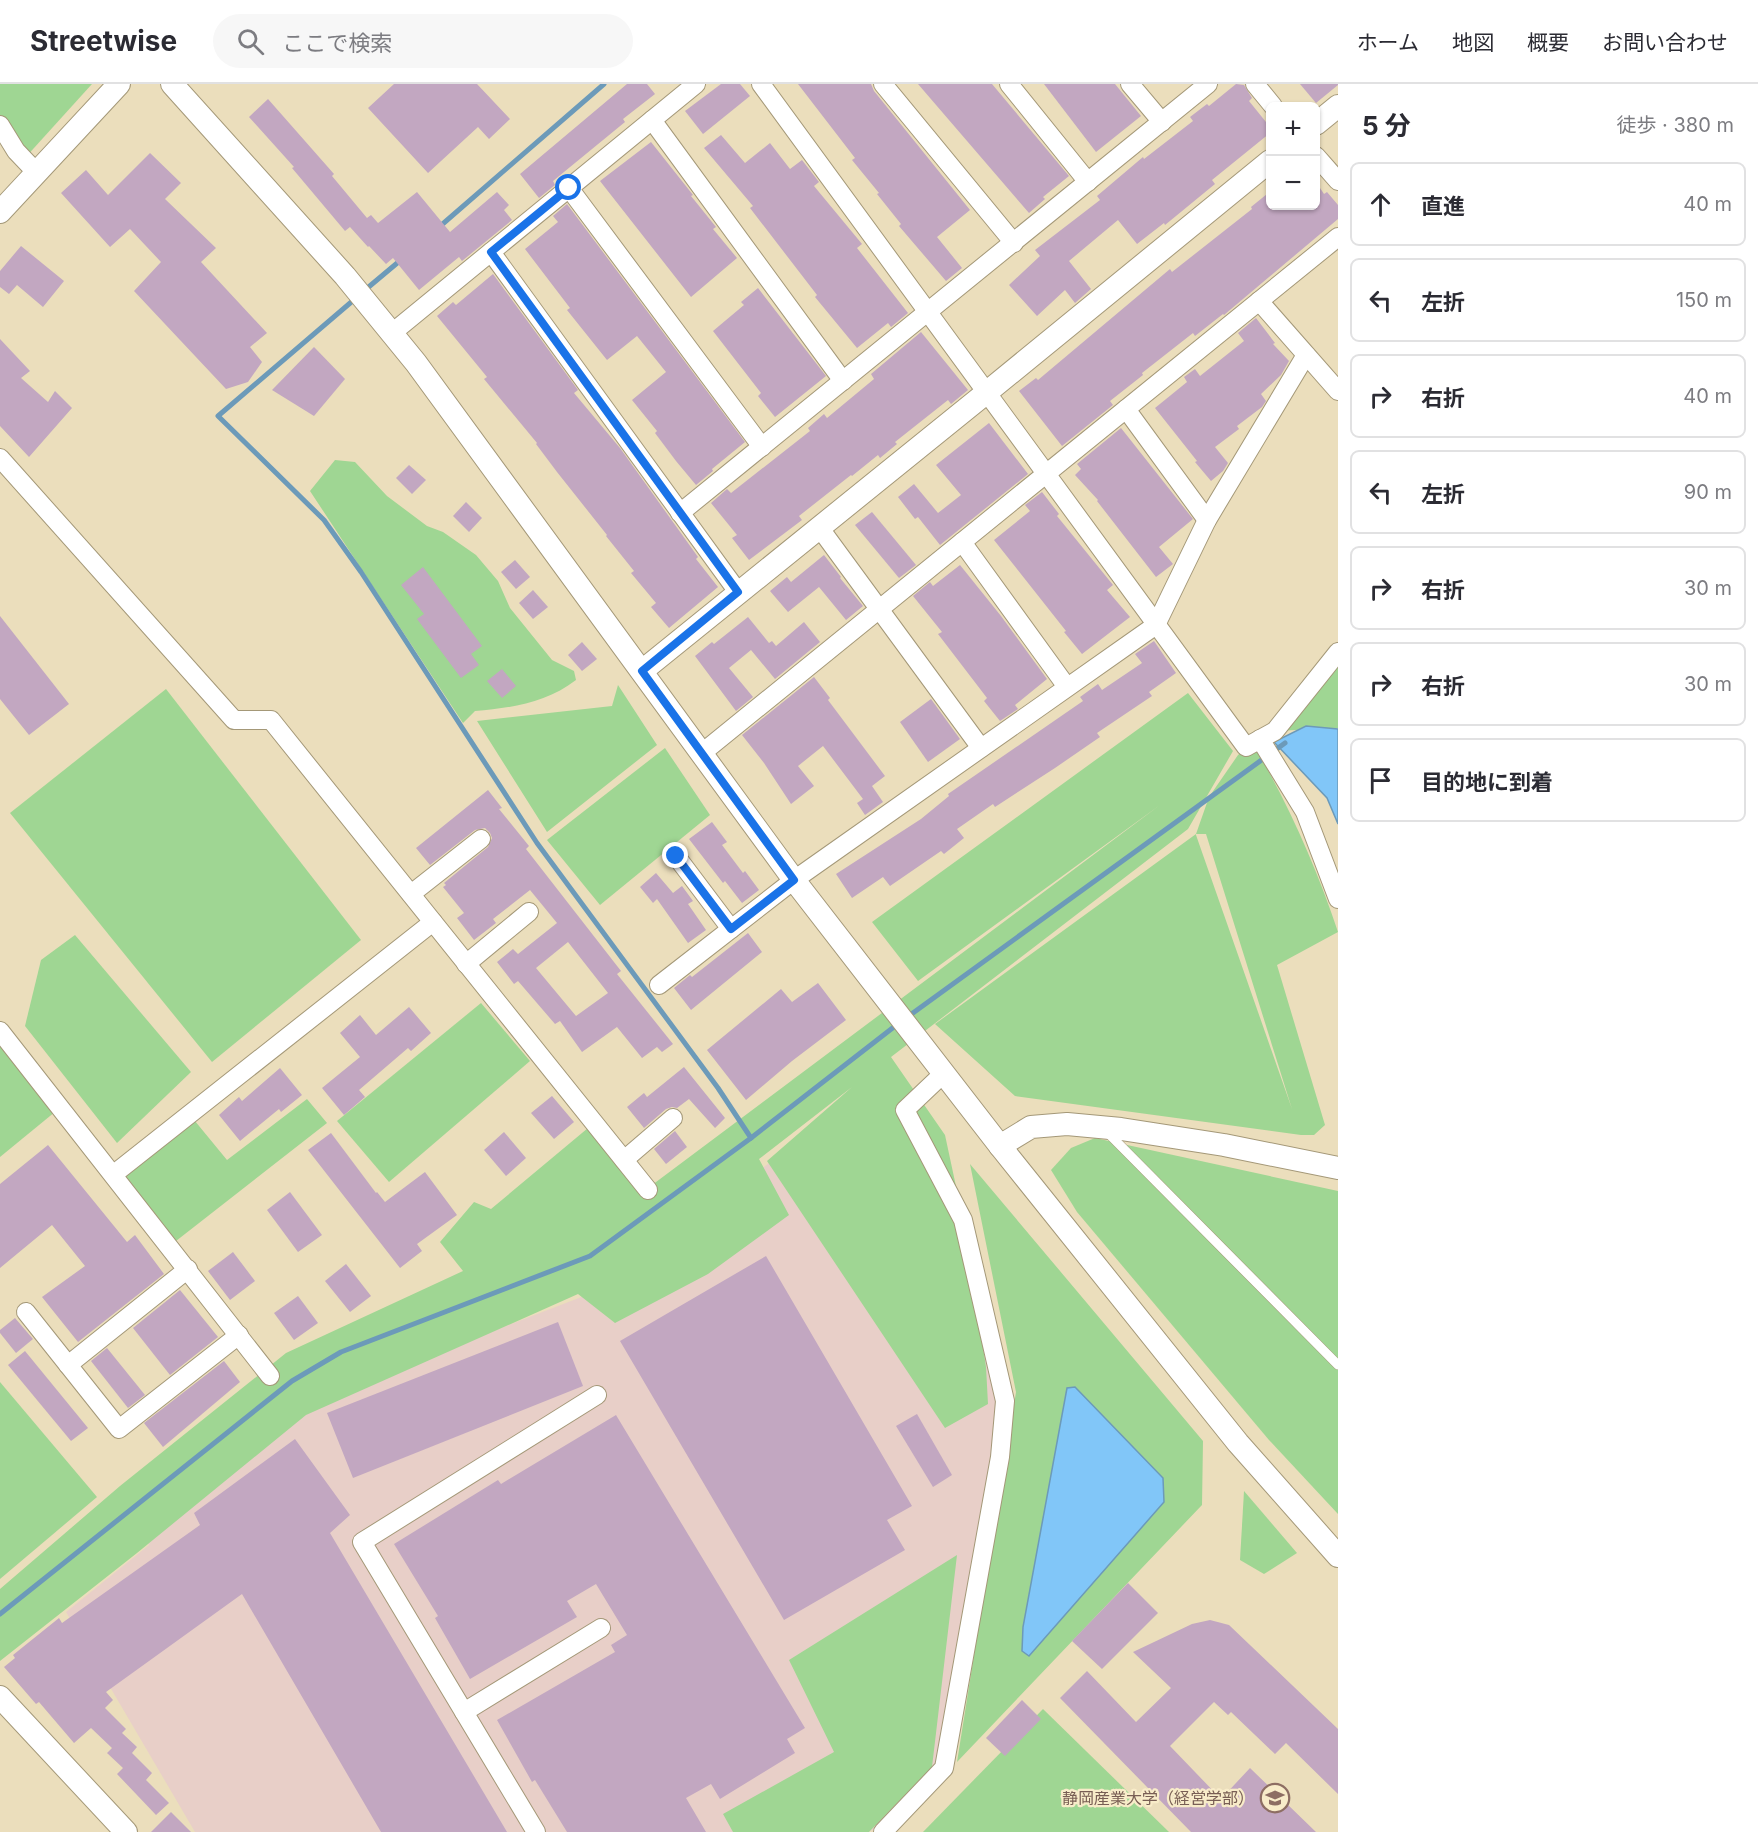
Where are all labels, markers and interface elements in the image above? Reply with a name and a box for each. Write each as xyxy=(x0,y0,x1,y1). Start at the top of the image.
search box xyxy=(213,14,633,68)
text: Streetwise xyxy=(30,24,177,58)
icon: search xyxy=(234,25,267,58)
text: ここで検索 xyxy=(282,30,392,56)
text: ホーム xyxy=(1357,30,1419,55)
text: 地図 xyxy=(1452,30,1494,55)
text: 概要 xyxy=(1527,30,1569,55)
text: お問い合わせ xyxy=(1602,30,1728,55)
map controls xyxy=(1266,102,1320,210)
button: + xyxy=(1266,102,1320,156)
text: 5 分 xyxy=(1362,110,1411,141)
text: 徒歩 · 380 m xyxy=(1617,113,1734,137)
button: − xyxy=(1266,156,1320,210)
route start xyxy=(555,174,581,200)
icon: ahead xyxy=(1364,188,1397,221)
text: 40 m xyxy=(1683,192,1732,216)
text: 直進 xyxy=(1421,193,1465,219)
icon: left xyxy=(1364,284,1397,317)
text: 150 m xyxy=(1676,288,1732,312)
text: 左折 xyxy=(1421,289,1465,315)
icon: right xyxy=(1364,380,1397,413)
text: 40 m xyxy=(1683,384,1732,408)
text: 右折 xyxy=(1421,385,1465,411)
icon: left xyxy=(1364,476,1397,509)
text: 90 m xyxy=(1684,480,1732,504)
text: 左折 xyxy=(1421,481,1465,507)
icon: right xyxy=(1364,572,1397,605)
text: 30 m xyxy=(1684,576,1732,600)
text: 右折 xyxy=(1421,577,1465,603)
icon: right xyxy=(1364,668,1397,701)
text: 30 m xyxy=(1684,672,1732,696)
text: 右折 xyxy=(1421,673,1465,699)
icon: arrive xyxy=(1364,764,1397,797)
text: 目的地に到着 xyxy=(1421,769,1553,795)
route end xyxy=(662,842,688,868)
school or university icon: 静岡産業大学（経営学部） xyxy=(1259,1782,1291,1814)
place label: 静岡産業大学（経営学部） xyxy=(1062,1788,1254,1808)

